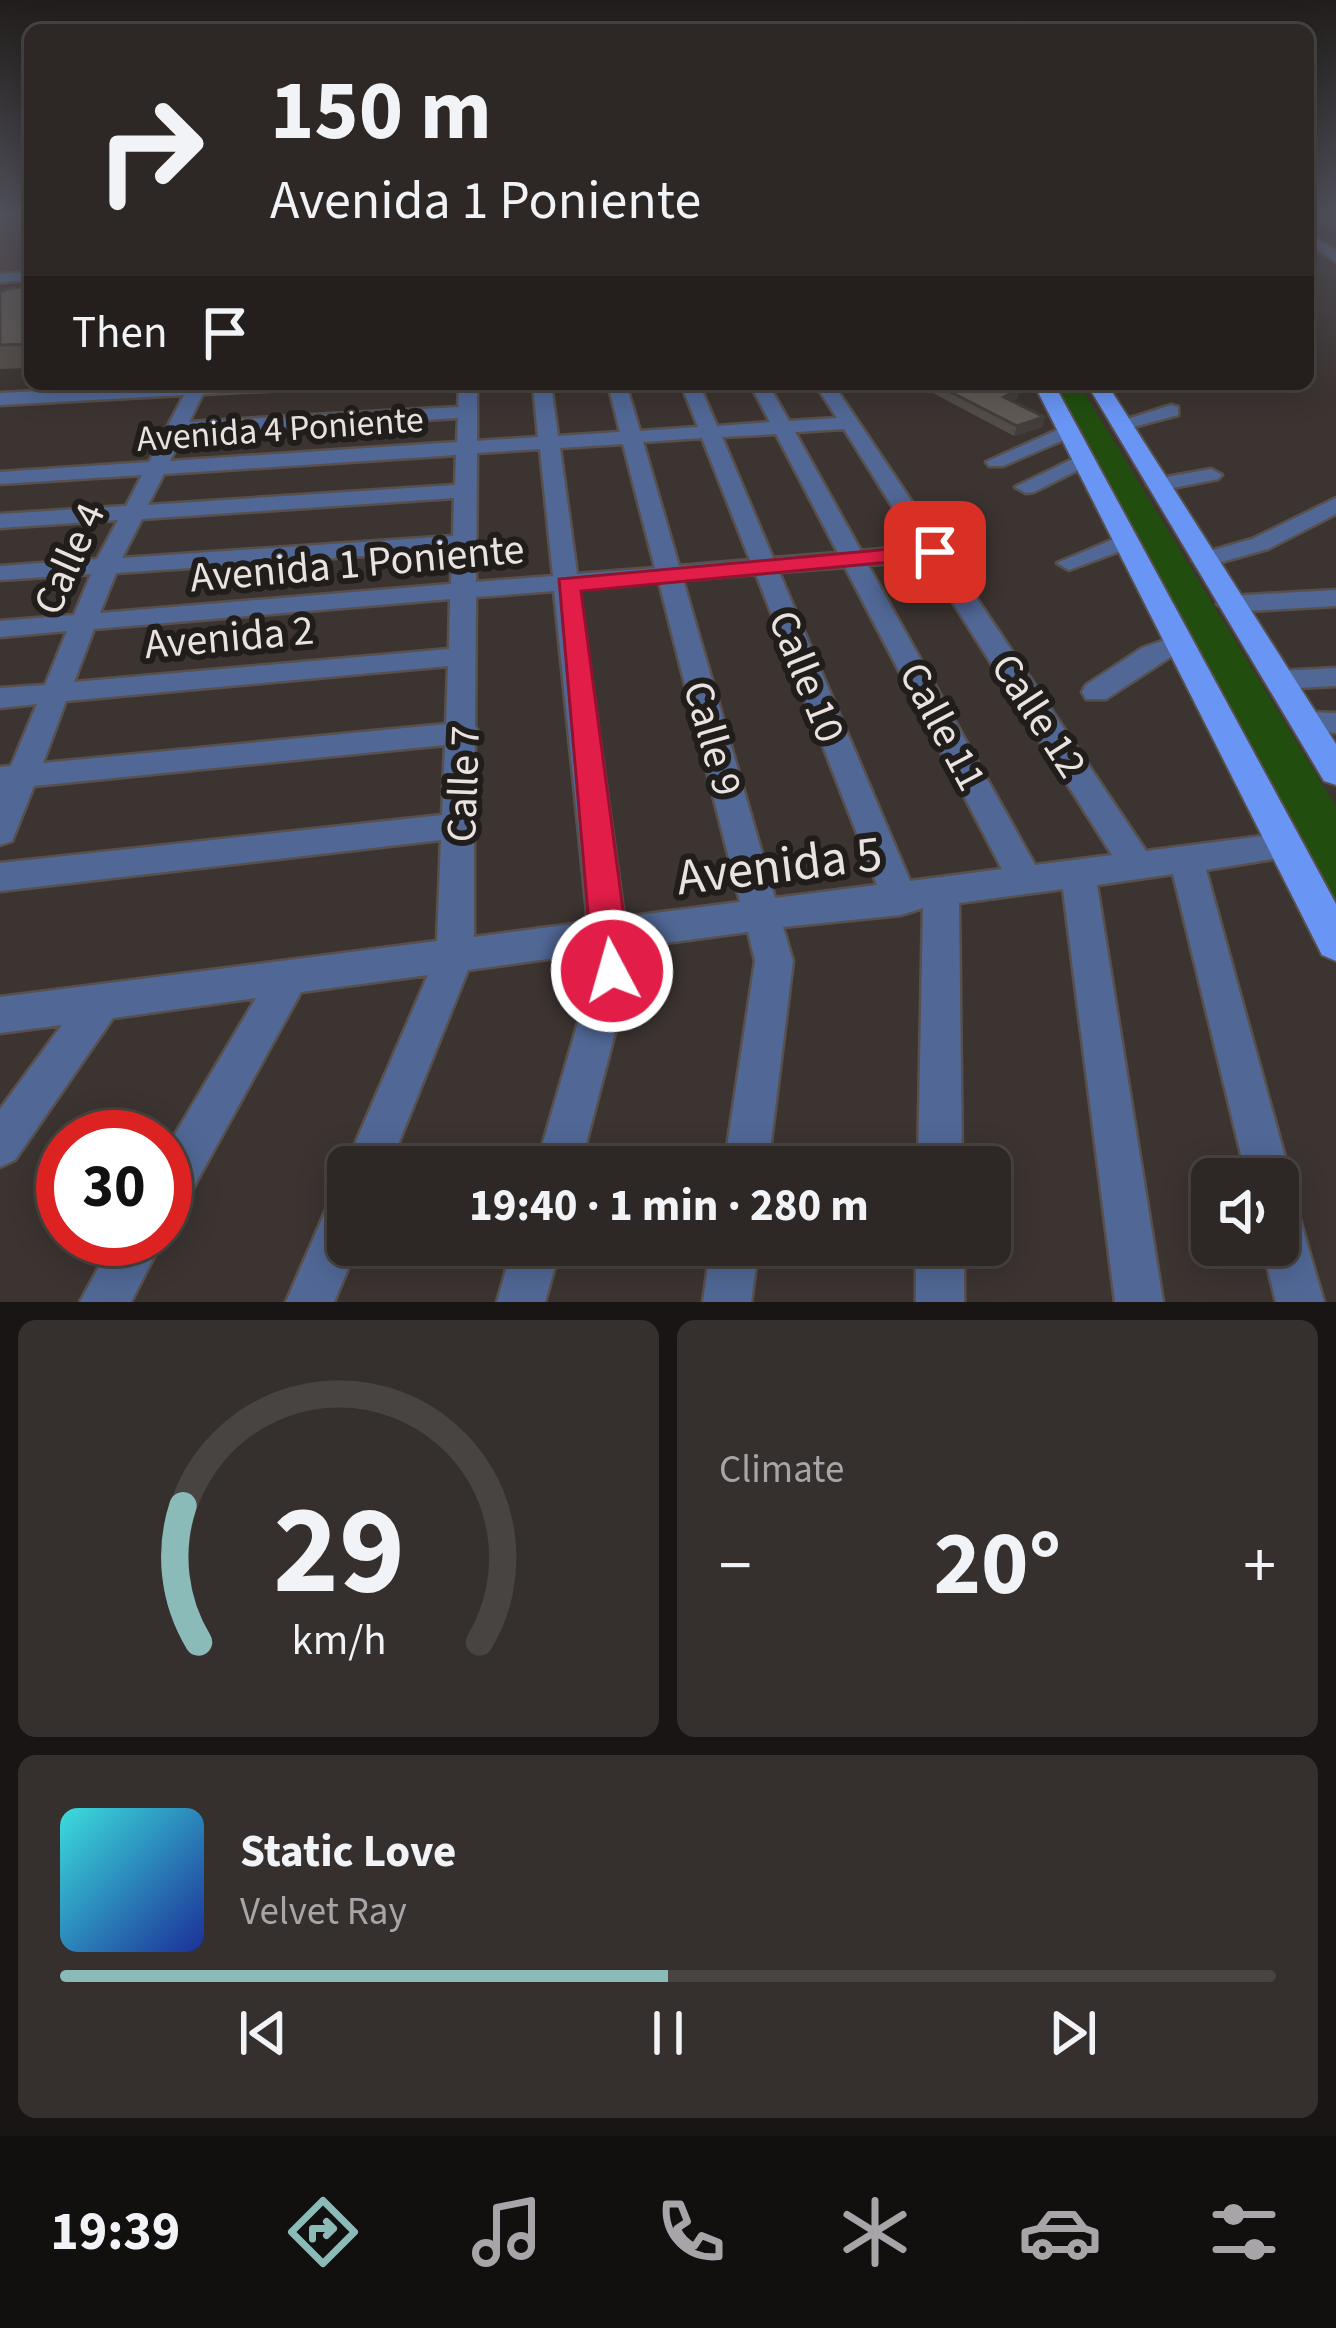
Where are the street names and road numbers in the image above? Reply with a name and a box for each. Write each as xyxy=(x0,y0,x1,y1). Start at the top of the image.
street label: Avenida 4 Poniente xyxy=(135,394,425,465)
street label: Calle 4 xyxy=(19,493,121,624)
street label: Avenida 1 Poniente xyxy=(188,519,527,608)
street label: Avenida 2 xyxy=(142,601,316,675)
street label: Calle 10 xyxy=(753,602,860,752)
street label: Calle 12 xyxy=(976,642,1101,790)
street label: Calle 11 xyxy=(883,652,1001,802)
street label: Calle 9 xyxy=(667,674,757,803)
street label: Calle 7 xyxy=(432,725,496,843)
street label: Avenida 5 xyxy=(673,818,886,914)

